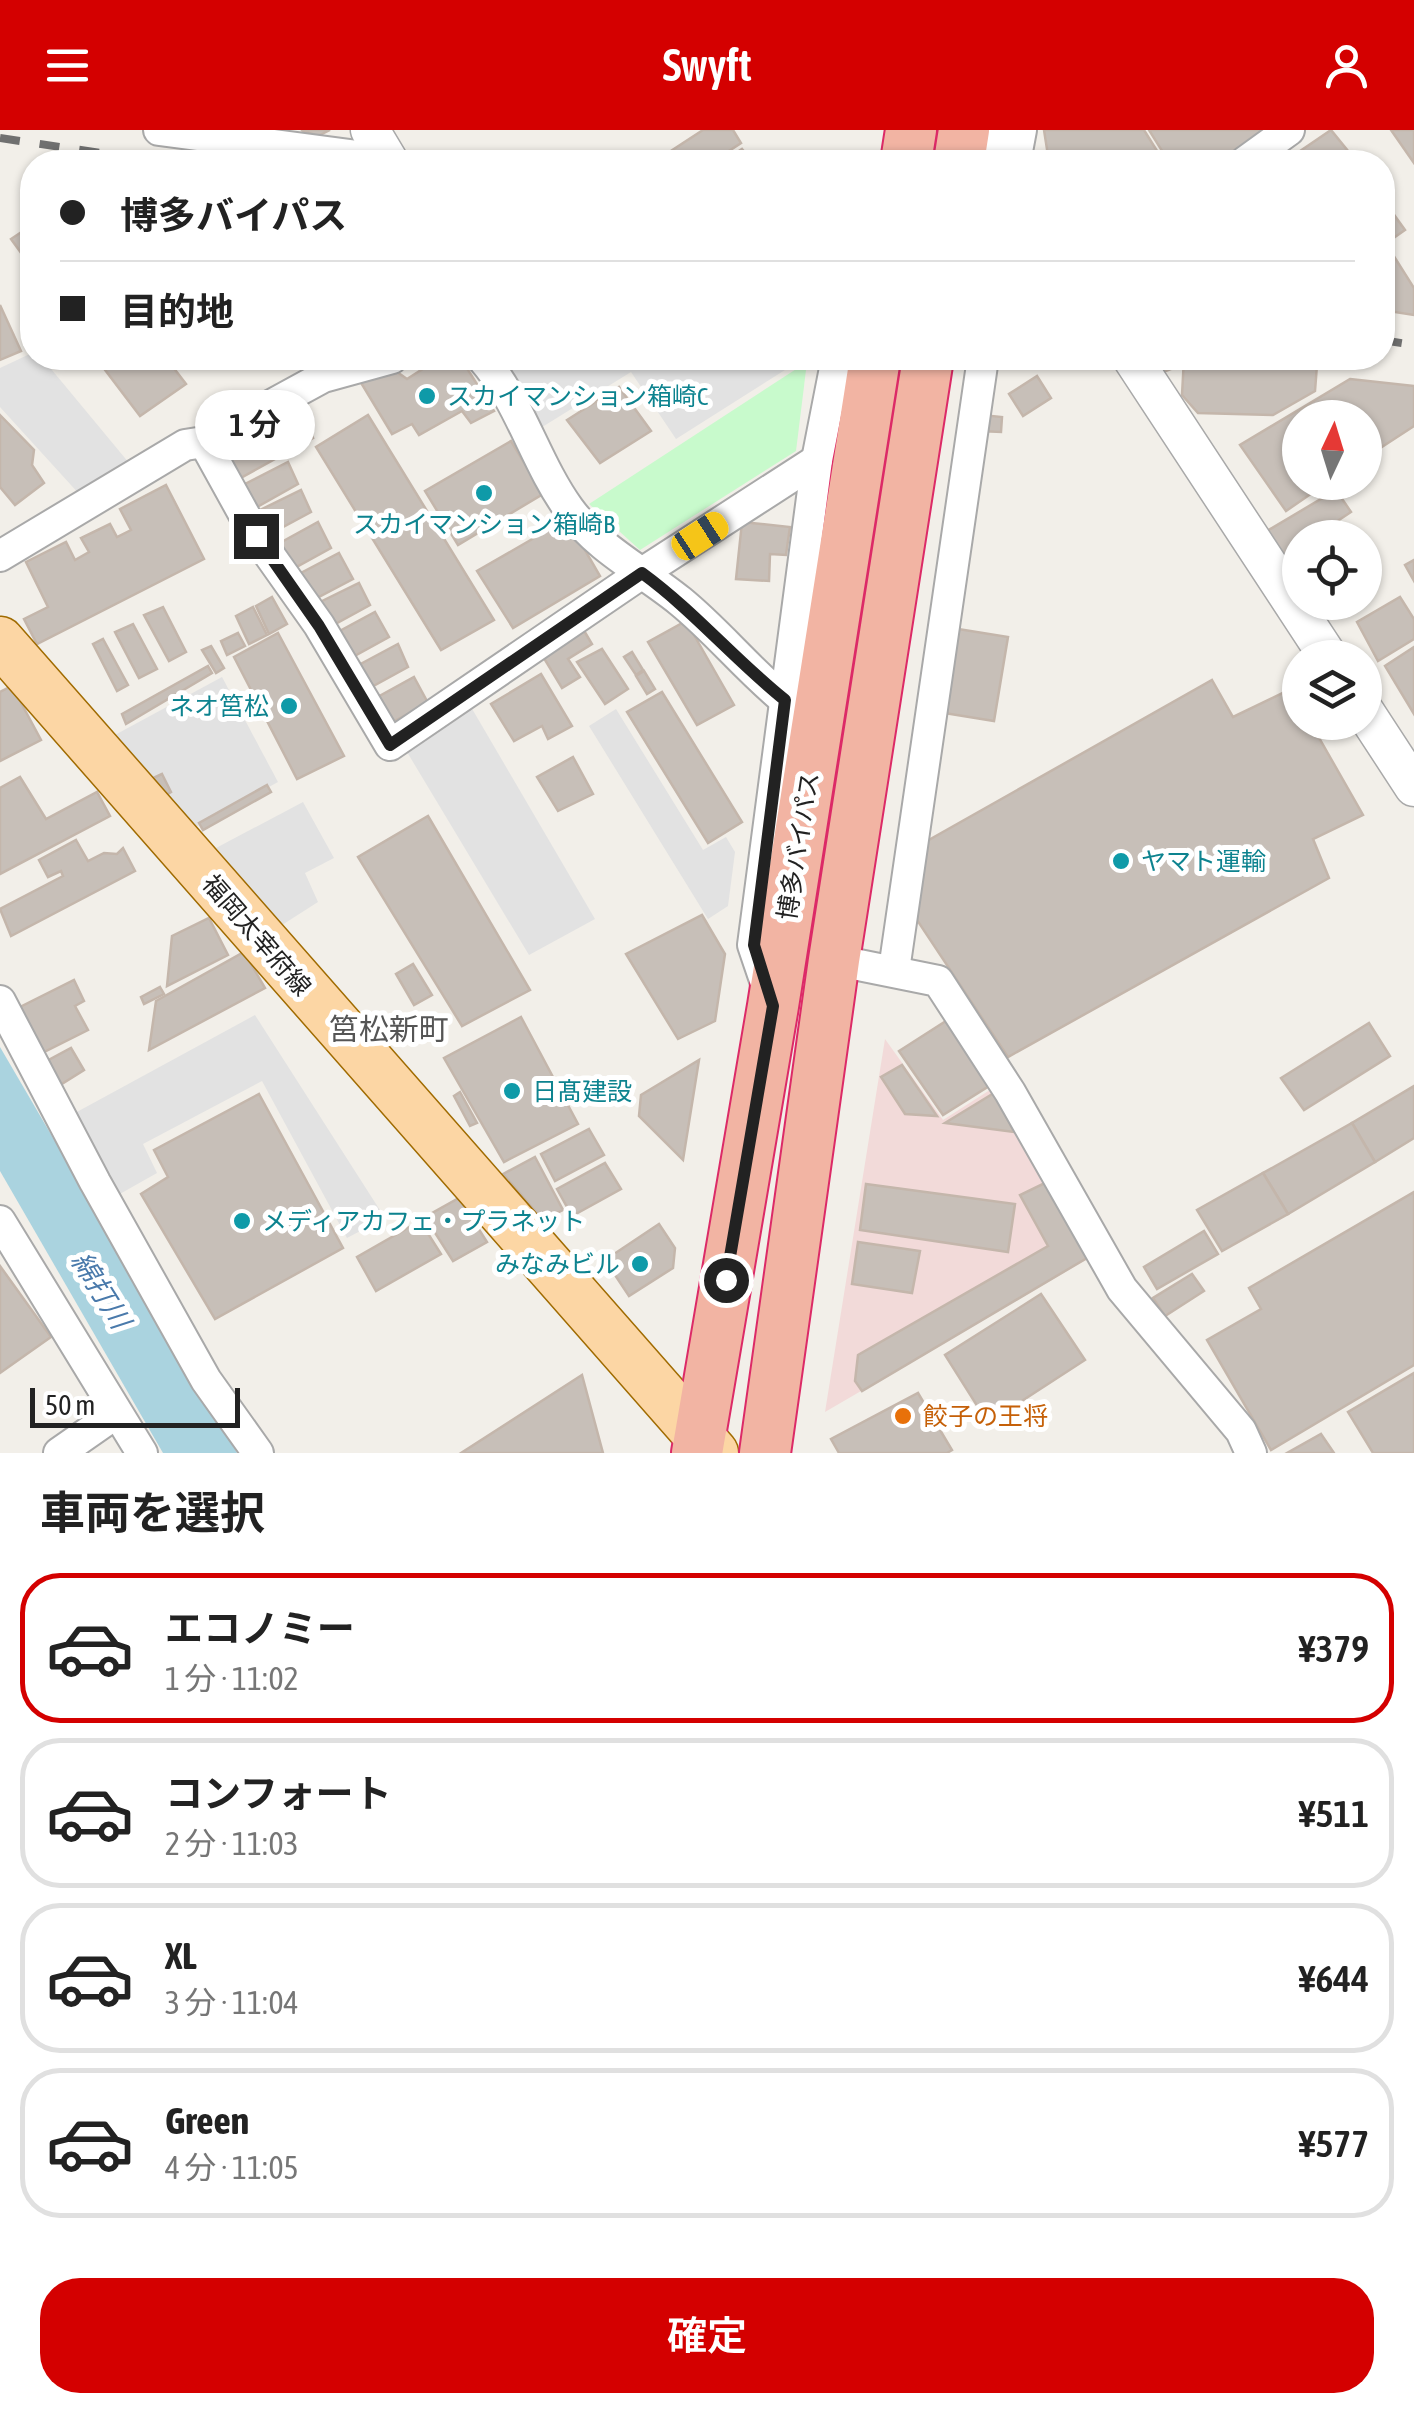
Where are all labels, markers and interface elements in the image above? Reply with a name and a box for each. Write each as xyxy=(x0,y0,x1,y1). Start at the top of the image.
icon: menu xyxy=(40,38,95,93)
icon: person xyxy=(1319,38,1374,93)
text: Swyft xyxy=(662,39,752,91)
text: 博多バイパス xyxy=(120,194,347,237)
text: 目的地 xyxy=(120,290,234,333)
place label: スカイマンション箱崎C xyxy=(447,382,708,410)
marker: スカイマンション箱崎C xyxy=(416,385,438,407)
callout: 1 分 xyxy=(196,391,316,461)
north arrow xyxy=(1282,400,1382,500)
map controls xyxy=(1282,400,1382,740)
text: 1 分 xyxy=(229,406,281,443)
marker: スカイマンション箱崎B xyxy=(473,482,495,504)
car xyxy=(667,507,733,565)
place label: スカイマンション箱崎B xyxy=(353,510,615,538)
route end xyxy=(234,514,279,559)
button: locate xyxy=(1282,520,1382,620)
button: layers xyxy=(1282,640,1382,740)
place label: ネオ筥松 xyxy=(169,692,269,720)
marker: ネオ筥松 xyxy=(278,695,300,717)
street label: 博多バイパス xyxy=(772,770,824,922)
place label: ヤマト運輸 xyxy=(1141,847,1266,875)
marker: ヤマト運輸 xyxy=(1110,850,1132,872)
street label: 福岡太宰府線 xyxy=(197,869,317,1001)
district label: 筥松新町 xyxy=(329,1012,449,1046)
place label: 日髙建設 xyxy=(532,1077,632,1105)
marker: 日髙建設 xyxy=(501,1080,523,1102)
place label: メディアカフェ・プラネット xyxy=(262,1207,585,1235)
marker: メディアカフェ・プラネット xyxy=(231,1210,253,1232)
water label: 綿打川 xyxy=(65,1246,138,1337)
place label: みなみビル xyxy=(495,1250,620,1278)
marker: みなみビル xyxy=(629,1253,651,1275)
route start xyxy=(704,1258,749,1303)
scale bar xyxy=(30,1383,240,1428)
text: 50 m xyxy=(45,1389,95,1421)
place label: 餃子の王将 xyxy=(923,1402,1048,1430)
marker: 餃子の王将 xyxy=(892,1405,914,1427)
text: 車両を選択 xyxy=(40,1487,265,1539)
icon: car xyxy=(45,1603,135,1693)
text: エコノミー xyxy=(165,1607,355,1650)
text: ¥379 xyxy=(1299,1627,1369,1670)
text: 1 分 · 11:02 xyxy=(165,1660,299,1697)
icon: car xyxy=(45,1768,135,1858)
text: コンフォート xyxy=(165,1772,392,1815)
text: ¥511 xyxy=(1299,1792,1369,1835)
text: 2 分 · 11:03 xyxy=(165,1825,299,1862)
icon: car xyxy=(45,1933,135,2023)
text: XL xyxy=(165,1934,197,1977)
text: ¥644 xyxy=(1299,1957,1369,2000)
text: 3 分 · 11:04 xyxy=(165,1984,299,2021)
icon: car xyxy=(45,2098,135,2188)
text: Green xyxy=(165,2099,249,2142)
text: ¥577 xyxy=(1299,2122,1369,2165)
text: 4 分 · 11:05 xyxy=(165,2149,299,2186)
button: 確定 xyxy=(40,2278,1374,2393)

